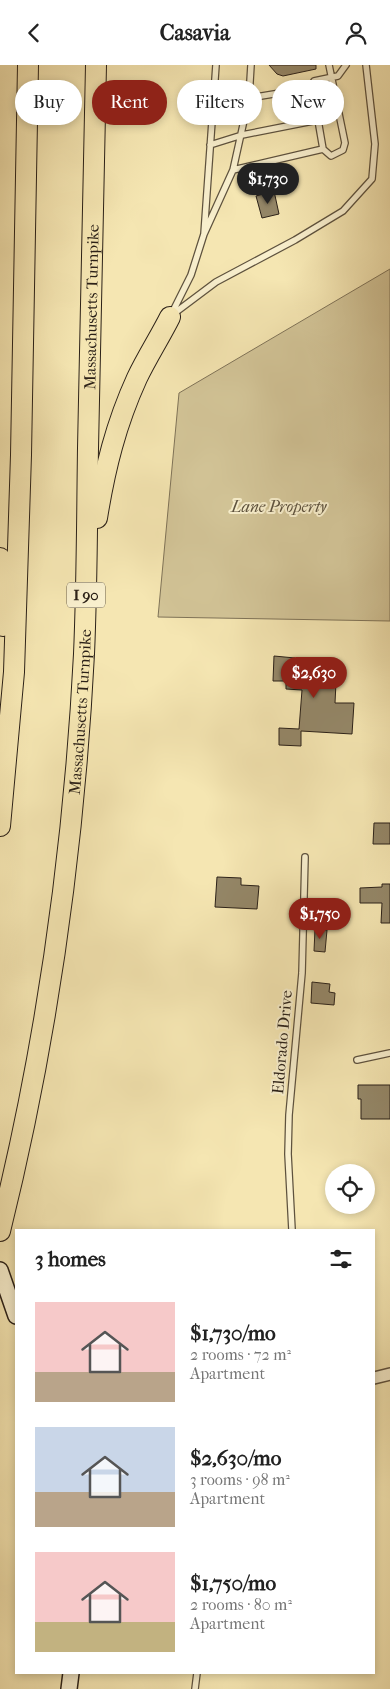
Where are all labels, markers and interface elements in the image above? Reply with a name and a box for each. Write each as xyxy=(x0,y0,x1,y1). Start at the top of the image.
icon: back xyxy=(20,19,48,47)
icon: person xyxy=(342,19,370,47)
text: Casavia xyxy=(160,20,230,46)
chip: Buy xyxy=(15,80,82,125)
chip: Rent xyxy=(92,80,167,125)
chip: Filters xyxy=(177,80,262,125)
chip: New xyxy=(272,80,344,125)
pin: $1,730 xyxy=(227,163,309,205)
text: $1,730 xyxy=(248,169,288,188)
street label: Massachusetts Turnpike xyxy=(80,224,102,390)
park label: Lane Property xyxy=(230,497,327,516)
road number: I 90 xyxy=(67,583,105,607)
street label: Massachusetts Turnpike xyxy=(64,629,94,795)
pin: $2,630 xyxy=(273,657,355,699)
text: $2,630 xyxy=(292,663,336,682)
pin: $1,750 xyxy=(279,897,361,940)
text: $1,750 xyxy=(300,904,340,923)
street label: Eldorado Drive xyxy=(268,989,296,1095)
map controls xyxy=(325,1164,375,1214)
button: locate xyxy=(325,1164,375,1214)
icon: filters xyxy=(327,1245,355,1273)
text: 3 homes xyxy=(35,1247,106,1271)
text: $1,730/mo xyxy=(190,1321,276,1345)
icon: home xyxy=(75,1322,135,1382)
text: 2 rooms · 72 m² xyxy=(190,1345,291,1364)
text: Apartment xyxy=(190,1364,265,1383)
text: $2,630/mo xyxy=(190,1446,281,1470)
icon: home xyxy=(75,1447,135,1507)
text: 3 rooms · 98 m² xyxy=(190,1470,290,1489)
text: Apartment xyxy=(190,1489,265,1508)
text: $1,750/mo xyxy=(190,1571,276,1595)
icon: home xyxy=(75,1572,135,1632)
text: 2 rooms · 80 m² xyxy=(190,1595,292,1614)
text: Apartment xyxy=(190,1614,265,1633)

